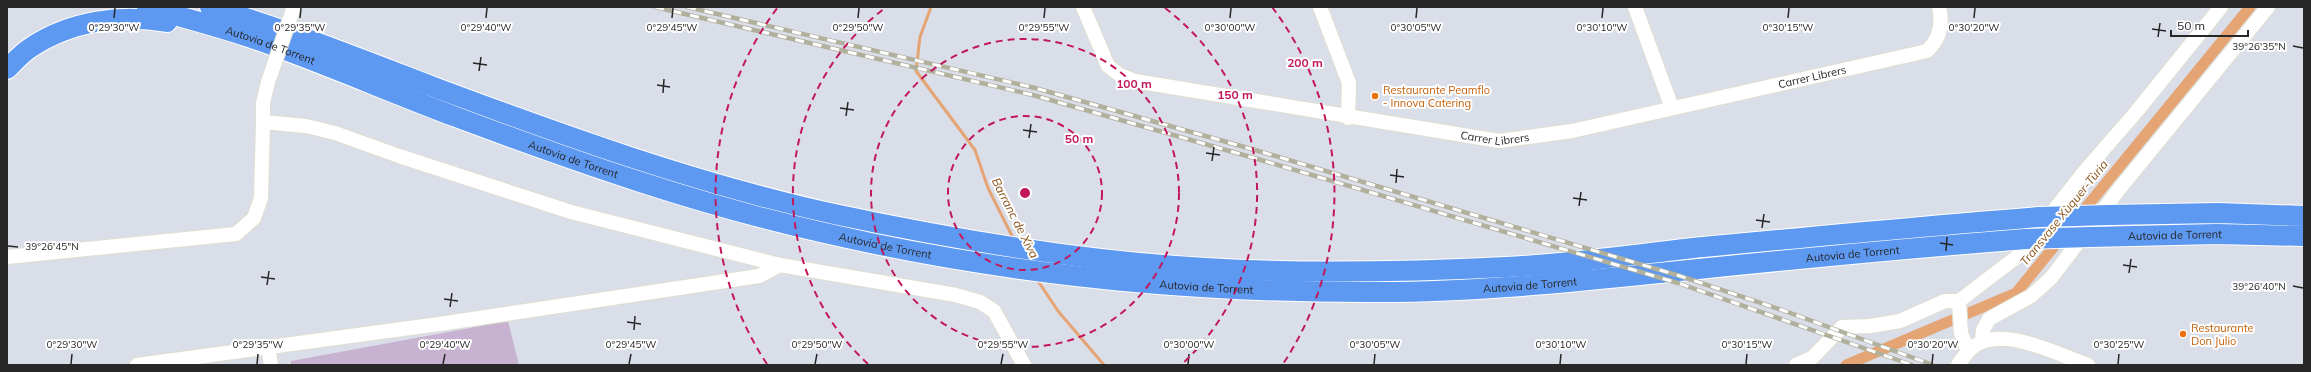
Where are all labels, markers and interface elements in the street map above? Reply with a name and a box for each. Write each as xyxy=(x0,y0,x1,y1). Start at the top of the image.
scale bar xyxy=(2171,12,2248,38)
text: 50 m xyxy=(2177,18,2205,33)
text: 0°29'30"W xyxy=(89,21,139,34)
text: 0°29'35"W xyxy=(275,21,325,34)
text: 0°29'40"W xyxy=(461,21,511,34)
text: 0°29'45"W xyxy=(647,21,697,34)
text: 0°29'50"W xyxy=(833,21,883,34)
text: 0°29'55"W xyxy=(1019,21,1069,34)
text: 0°30'00"W xyxy=(1205,21,1255,34)
text: 0°30'05"W xyxy=(1391,21,1441,34)
text: 0°30'10"W xyxy=(1577,21,1627,34)
text: 0°30'15"W xyxy=(1763,21,1813,34)
text: 0°30'20"W xyxy=(1949,21,1999,34)
street label: Autovia de Torrent xyxy=(224,23,317,68)
text: 39°26'35"N xyxy=(2232,40,2286,53)
text: 200 m xyxy=(1287,55,1323,70)
street label: Carrer Librers xyxy=(1777,62,1848,91)
text: 100 m xyxy=(1116,76,1152,91)
place label: Restaurante Peamflo - Innova Catering xyxy=(1383,83,1490,110)
text: 150 m xyxy=(1217,87,1253,102)
marker: Restaurante Peamflo - Innova Catering xyxy=(1370,91,1380,101)
street label: Carrer Librers xyxy=(1460,128,1530,148)
text: 50 m xyxy=(1065,131,1093,146)
street label: Autovia de Torrent xyxy=(527,137,620,181)
water label: Transvase Xùquer-Tùria xyxy=(2016,157,2111,269)
water label: Barranc de Xiva xyxy=(989,175,1042,261)
centre of rings xyxy=(1018,186,1032,200)
street label: Autovia de Torrent xyxy=(2128,227,2222,243)
street label: Autovia de Torrent xyxy=(838,229,933,262)
text: 39°26'45"N xyxy=(25,240,79,253)
street label: Autovia de Torrent xyxy=(1805,243,1900,265)
street label: Autovia de Torrent xyxy=(1483,274,1578,296)
street label: Autovia de Torrent xyxy=(1159,277,1254,297)
text: 39°26'40"N xyxy=(2232,280,2286,293)
place label: Restaurante Don Julio xyxy=(2191,321,2253,348)
marker: Restaurante Don Julio xyxy=(2178,329,2188,339)
text: 0°29'30"W xyxy=(47,338,97,351)
text: 0°29'35"W xyxy=(233,338,283,351)
text: 0°29'40"W xyxy=(420,338,470,351)
text: 0°29'45"W xyxy=(606,338,656,351)
text: 0°29'50"W xyxy=(792,338,842,351)
text: 0°29'55"W xyxy=(978,338,1028,351)
text: 0°30'00"W xyxy=(1164,338,1214,351)
text: 0°30'05"W xyxy=(1350,338,1400,351)
text: 0°30'10"W xyxy=(1536,338,1586,351)
text: 0°30'15"W xyxy=(1722,338,1772,351)
text: 0°30'20"W xyxy=(1908,338,1958,351)
text: 0°30'25"W xyxy=(2094,338,2144,351)

